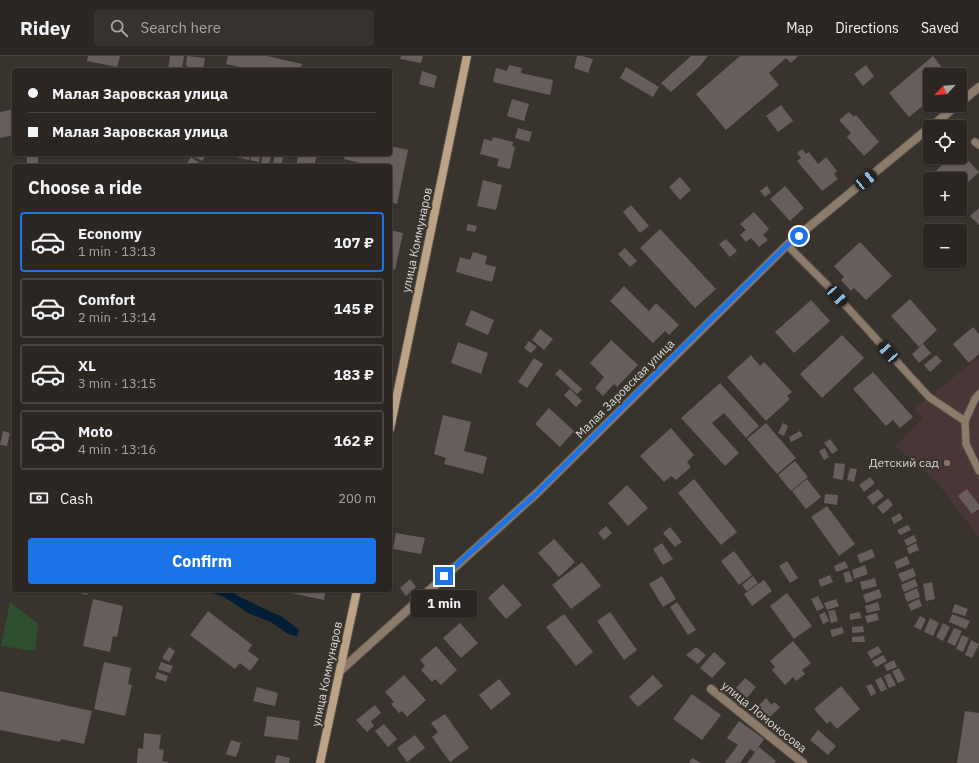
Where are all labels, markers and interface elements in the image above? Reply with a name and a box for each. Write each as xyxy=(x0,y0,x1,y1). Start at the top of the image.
search box xyxy=(94,10,374,46)
text: Ridey xyxy=(20,16,70,40)
icon: search xyxy=(108,17,130,39)
text: Search here xyxy=(140,18,221,37)
text: Map xyxy=(786,19,813,37)
text: Directions xyxy=(835,19,899,37)
text: Saved xyxy=(921,19,959,37)
north arrow xyxy=(923,68,967,112)
map controls xyxy=(923,68,967,268)
text: Малая Заровская улица xyxy=(52,84,228,103)
button: locate xyxy=(923,120,967,164)
text: Малая Заровская улица xyxy=(52,122,228,141)
car xyxy=(853,168,879,192)
button: + xyxy=(923,172,967,216)
text: Choose a ride xyxy=(28,176,142,199)
street label: улица Коммунаров xyxy=(398,186,435,294)
icon: car xyxy=(30,224,66,260)
text: Economy xyxy=(78,224,142,243)
button: − xyxy=(923,224,967,268)
route start xyxy=(790,227,808,245)
text: 107 ₽ xyxy=(334,233,374,252)
text: 1 min · 13:13 xyxy=(78,243,156,260)
car xyxy=(825,283,849,309)
icon: car xyxy=(30,290,66,326)
text: Comfort xyxy=(78,290,135,309)
text: 145 ₽ xyxy=(334,299,374,318)
text: 2 min · 13:14 xyxy=(78,309,156,326)
street label: Малая Заровская улица xyxy=(572,336,678,441)
car xyxy=(876,339,900,365)
icon: car xyxy=(30,356,66,392)
text: XL xyxy=(78,356,96,375)
text: 183 ₽ xyxy=(334,365,374,384)
text: 3 min · 13:15 xyxy=(78,375,156,392)
icon: car xyxy=(30,422,66,458)
text: Moto xyxy=(78,422,113,441)
text: 162 ₽ xyxy=(334,431,374,450)
text: 4 min · 13:16 xyxy=(78,441,156,458)
place label: Детский сад xyxy=(869,455,939,470)
marker: Детский сад xyxy=(942,458,952,468)
icon: cash xyxy=(28,487,50,509)
text: Cash xyxy=(60,489,93,508)
text: 200 m xyxy=(338,490,376,507)
button: Confirm xyxy=(28,538,376,584)
route end xyxy=(435,567,453,585)
callout: 1 min xyxy=(411,590,477,618)
text: 1 min xyxy=(427,595,461,612)
street label: улица Коммунаров xyxy=(308,620,345,728)
street label: улица Ломоносова xyxy=(719,678,811,756)

